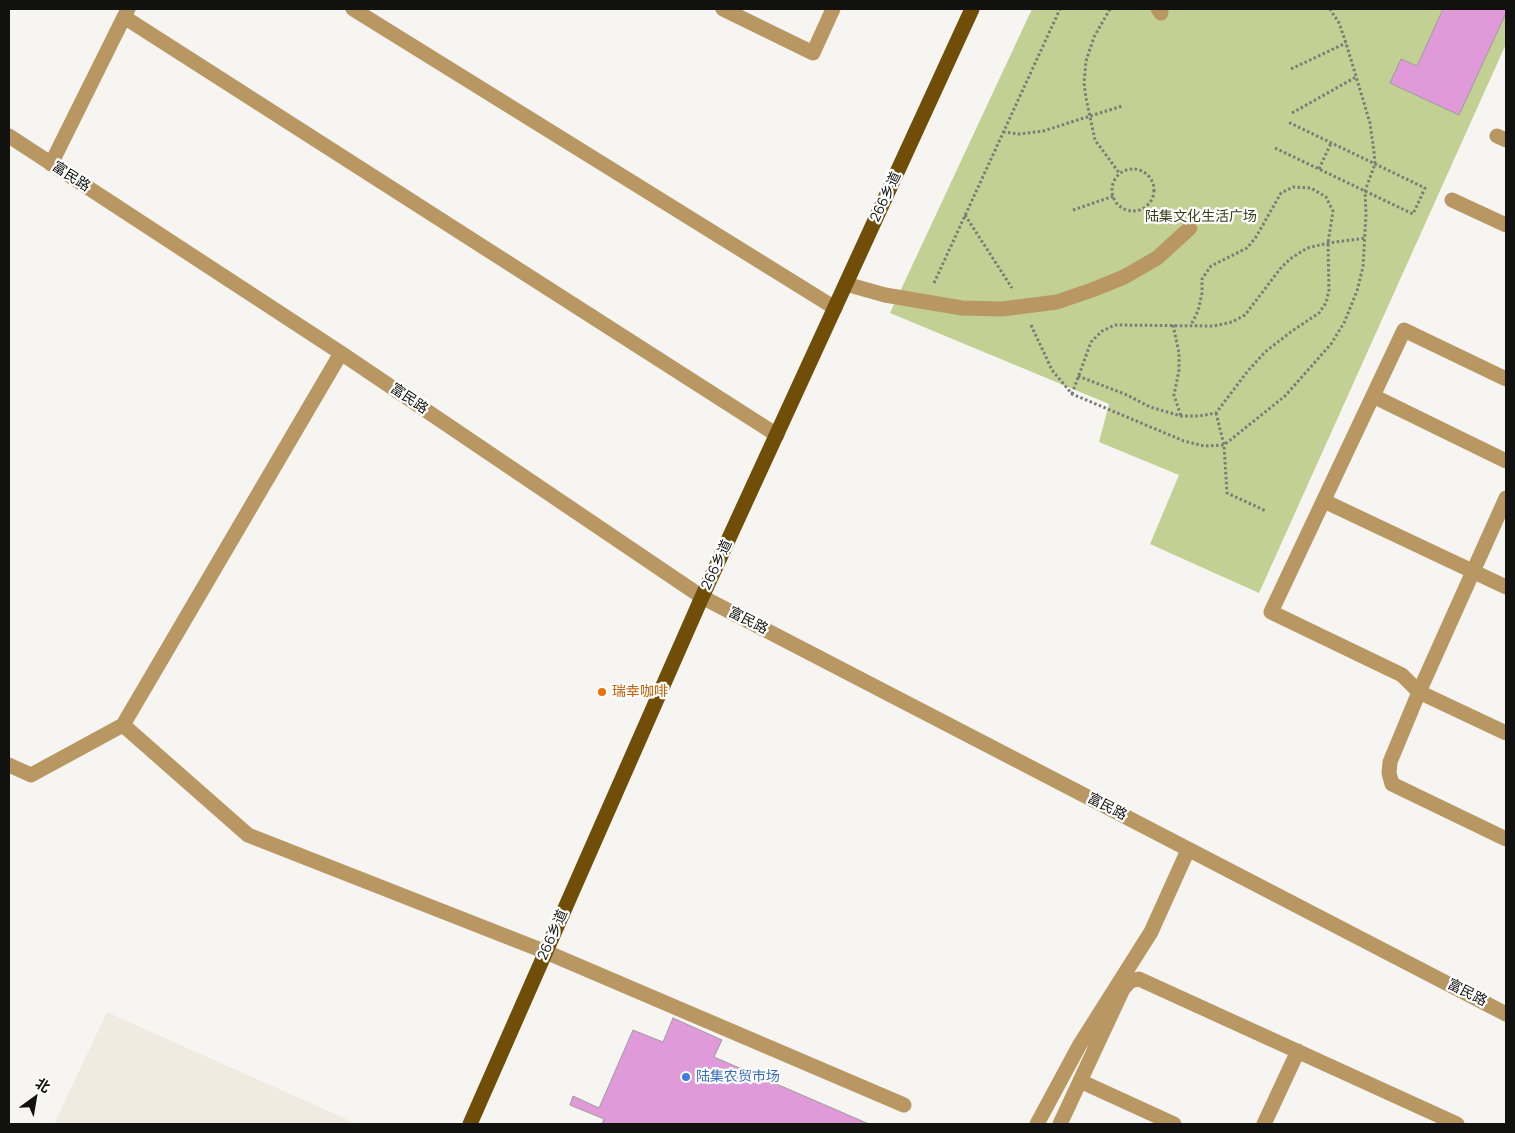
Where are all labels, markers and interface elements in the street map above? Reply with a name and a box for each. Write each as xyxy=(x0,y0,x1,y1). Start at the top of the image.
street label: 富民路 xyxy=(49,159,93,195)
street label: 266乡道 xyxy=(867,169,905,225)
park label: 陆集文化生活广场 xyxy=(1145,209,1257,225)
street label: 富民路 xyxy=(387,380,431,418)
street label: 266乡道 xyxy=(698,537,736,593)
street label: 富民路 xyxy=(725,604,771,638)
place label: 瑞幸咖啡 xyxy=(612,684,668,700)
marker: 瑞幸咖啡 xyxy=(596,686,608,698)
street label: 富民路 xyxy=(1084,790,1130,824)
street label: 266乡道 xyxy=(534,907,572,963)
street label: 富民路 xyxy=(1444,976,1490,1010)
place label: 陆集农贸市场 xyxy=(696,1069,780,1085)
marker: 陆集农贸市场 xyxy=(680,1071,692,1083)
north arrow xyxy=(10,1073,60,1123)
text: 北 xyxy=(32,1073,54,1097)

